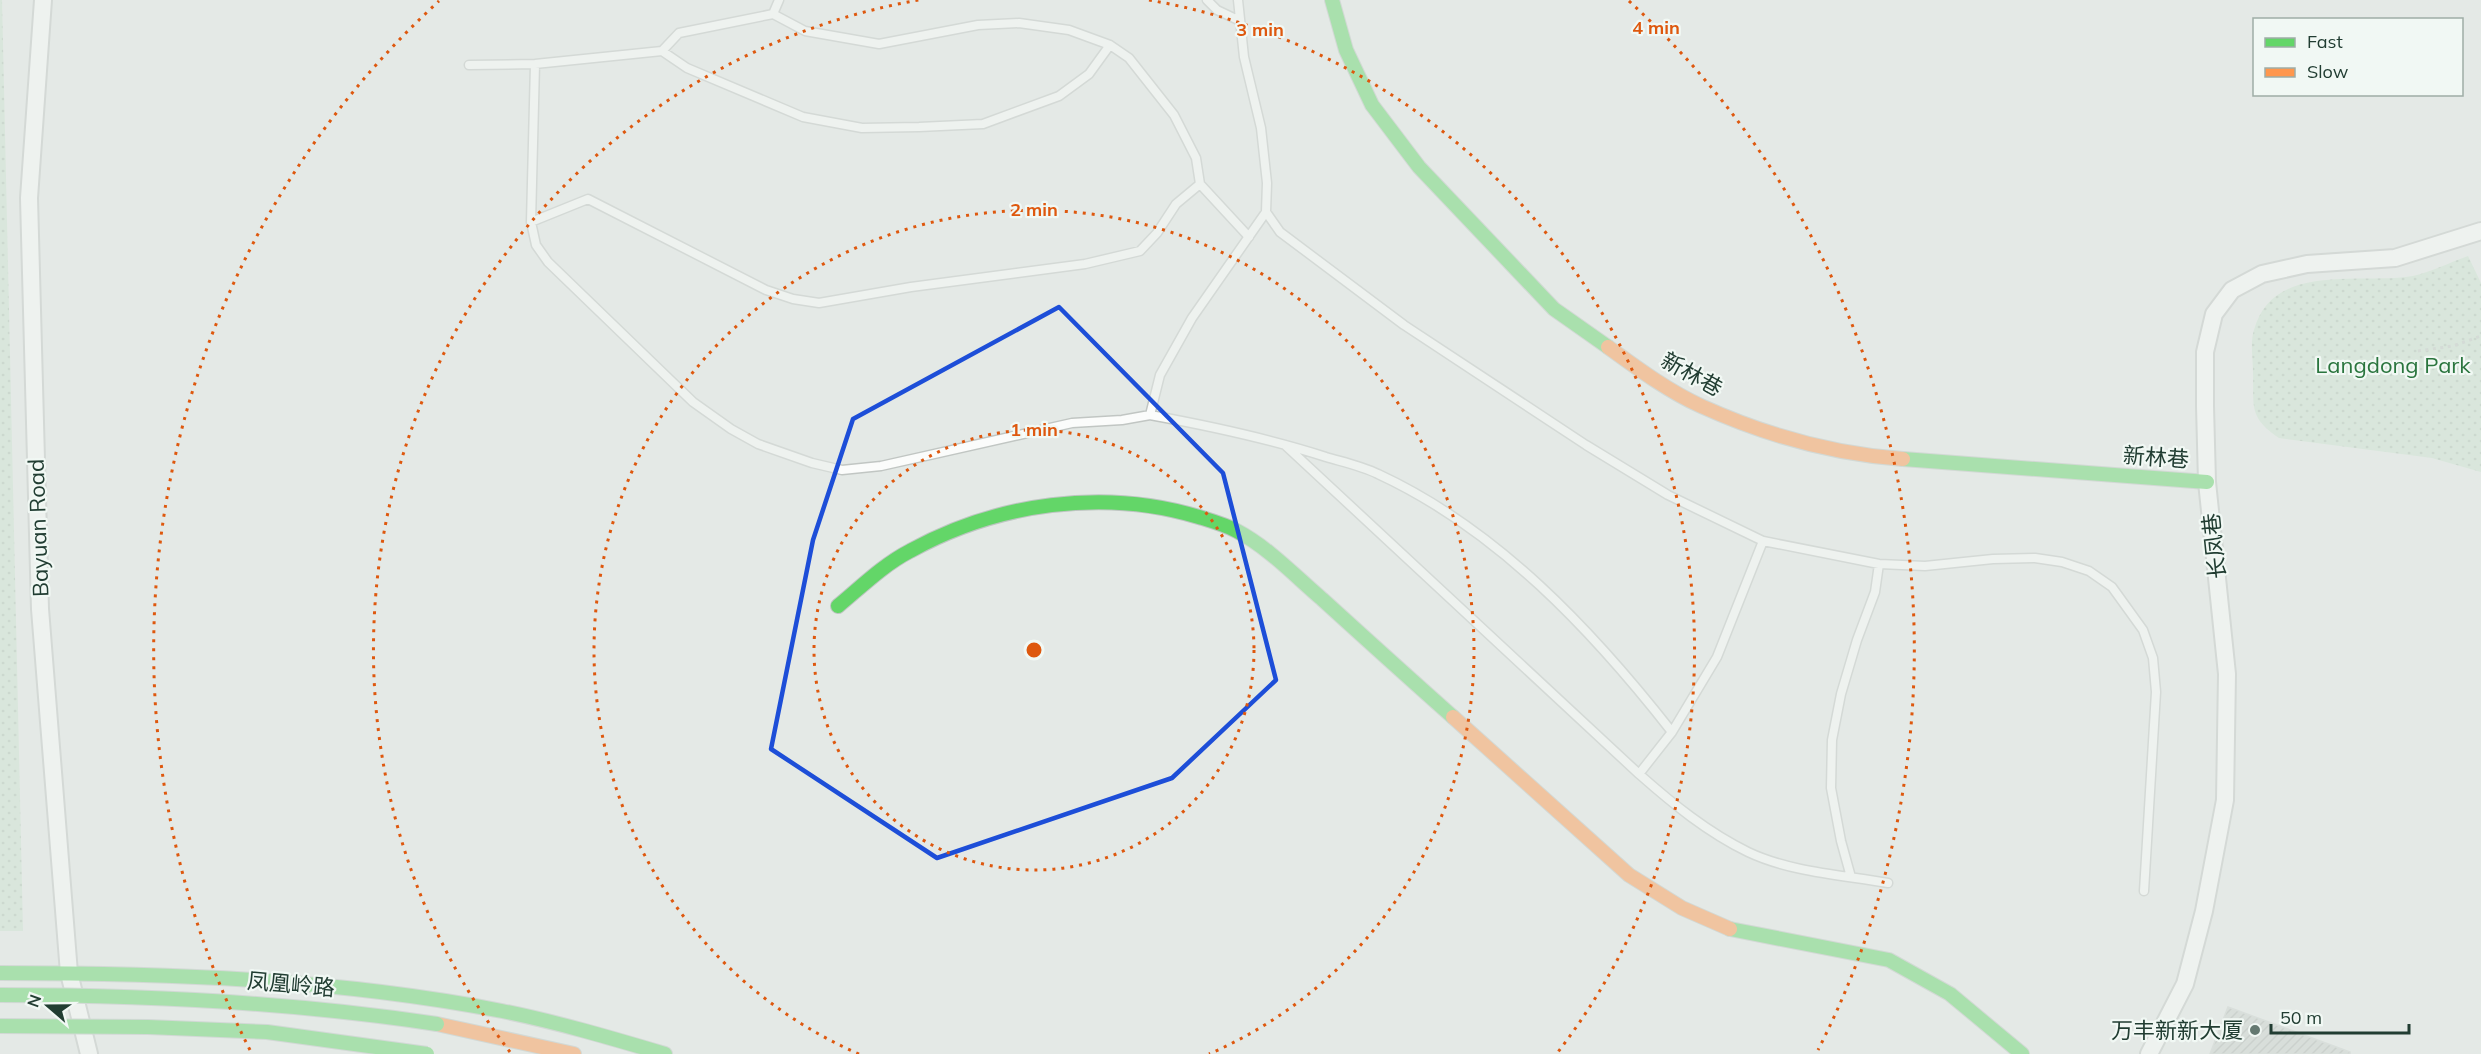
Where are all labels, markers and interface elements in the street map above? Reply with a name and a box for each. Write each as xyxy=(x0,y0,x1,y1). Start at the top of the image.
text: 4 min xyxy=(1632,16,1680,39)
text: 3 min xyxy=(1236,18,1284,41)
legend xyxy=(2253,18,2463,96)
text: Fast xyxy=(2307,30,2343,53)
text: Slow xyxy=(2307,60,2349,83)
text: 2 min xyxy=(1010,198,1058,221)
street label: 新林巷 xyxy=(1656,346,1728,402)
park label: Langdong Park xyxy=(2315,351,2471,379)
text: 1 min xyxy=(1010,418,1058,441)
street label: 新林巷 xyxy=(2122,441,2190,473)
street label: Bayuan Road xyxy=(22,458,54,598)
street label: 长凤巷 xyxy=(2197,512,2231,580)
centre of rings xyxy=(1024,640,1044,660)
street label: 凤凰岭路 xyxy=(246,966,336,1002)
north arrow xyxy=(18,976,78,1036)
text: N xyxy=(22,992,45,1010)
scale bar xyxy=(2271,997,2409,1035)
text: 50 m xyxy=(2280,1006,2322,1029)
place label: 万丰新新大厦 xyxy=(2111,1016,2243,1044)
marker: 万丰新新大厦 xyxy=(2248,1023,2262,1037)

